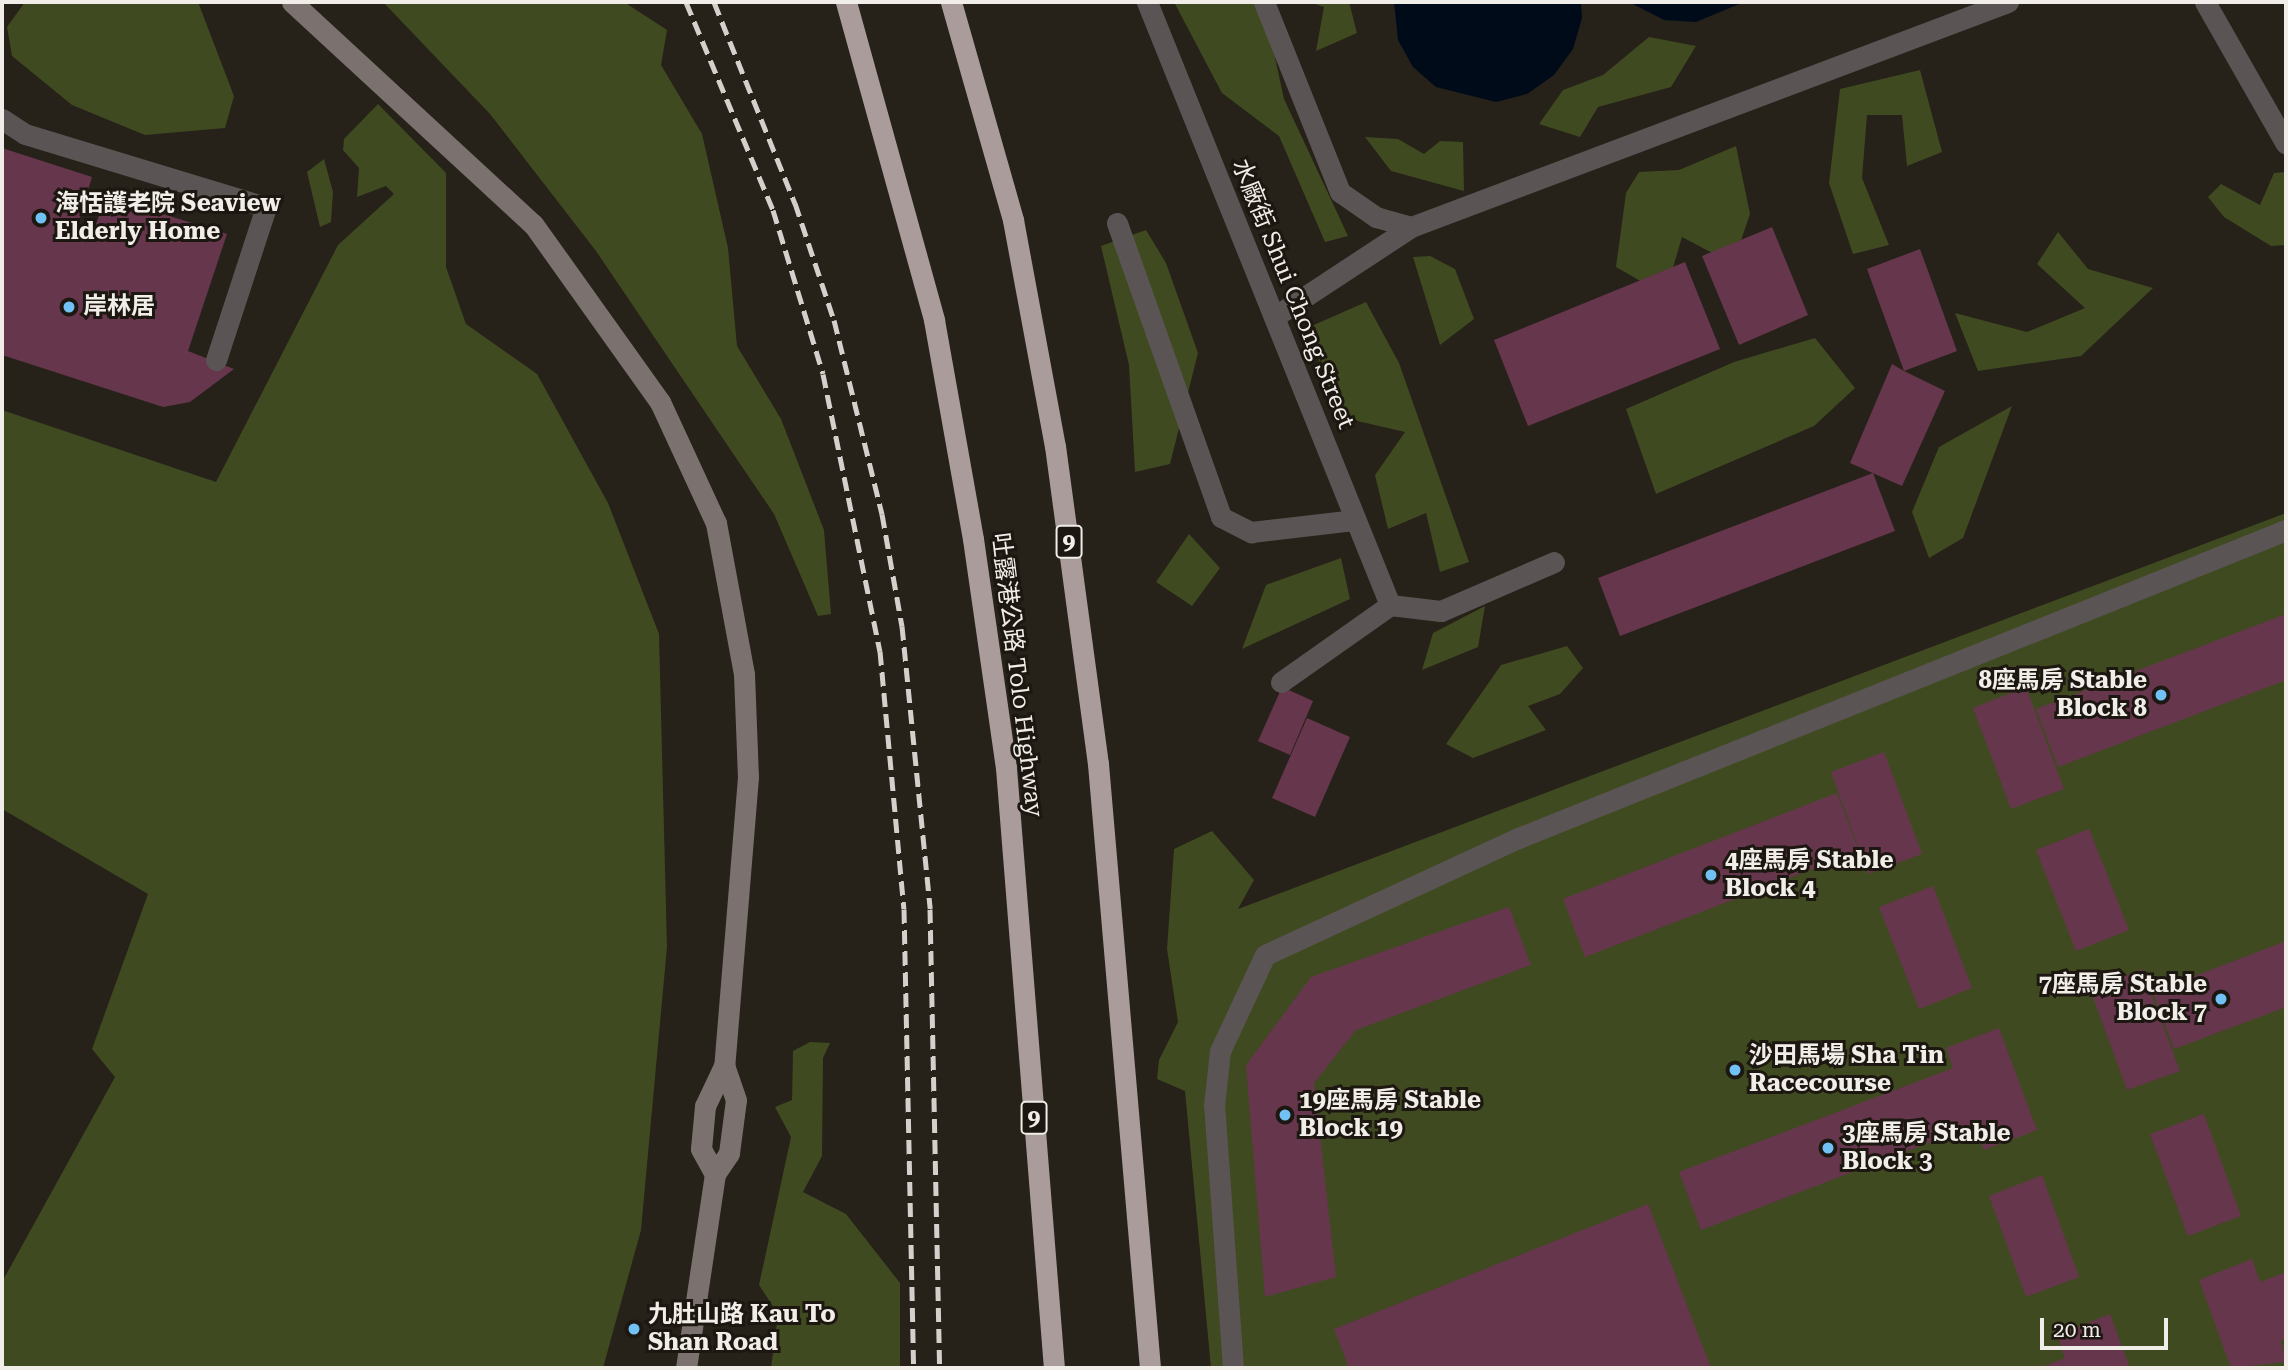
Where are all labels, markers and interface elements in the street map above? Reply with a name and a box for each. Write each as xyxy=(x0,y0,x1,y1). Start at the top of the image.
street label: 水廠街 Shui Chong Street xyxy=(1226,155,1360,433)
place label: 海恬護老院 Seaview Elderly Home xyxy=(55,190,281,246)
marker: 海恬護老院 Seaview Elderly Home xyxy=(33,210,49,226)
place label: 岸林居 xyxy=(83,293,155,321)
marker: 岸林居 xyxy=(61,299,77,315)
road number: 9 xyxy=(1055,522,1083,562)
street label: 吐露港公路 Tolo Highway xyxy=(985,531,1049,819)
place label: 8座馬房 Stable Block 8 xyxy=(1978,667,2147,723)
marker: 8座馬房 Stable Block 8 xyxy=(2153,687,2169,703)
place label: 4座馬房 Stable Block 4 xyxy=(1725,847,1894,903)
marker: 4座馬房 Stable Block 4 xyxy=(1703,867,1719,883)
place label: 7座馬房 Stable Block 7 xyxy=(2038,971,2207,1027)
marker: 7座馬房 Stable Block 7 xyxy=(2213,991,2229,1007)
place label: 沙田馬場 Sha Tin Racecourse xyxy=(1749,1042,1944,1098)
marker: 沙田馬場 Sha Tin Racecourse xyxy=(1727,1062,1743,1078)
place label: 19座馬房 Stable Block 19 xyxy=(1299,1087,1481,1143)
road number: 9 xyxy=(1020,1098,1048,1138)
marker: 19座馬房 Stable Block 19 xyxy=(1277,1107,1293,1123)
place label: 3座馬房 Stable Block 3 xyxy=(1842,1120,2011,1176)
marker: 3座馬房 Stable Block 3 xyxy=(1820,1140,1836,1156)
place label: 九肚山路 Kau To Shan Road xyxy=(648,1301,836,1357)
scale bar xyxy=(2043,1304,2171,1348)
text: 20 m xyxy=(2053,1318,2101,1342)
marker: 九肚山路 Kau To Shan Road xyxy=(626,1321,642,1337)

